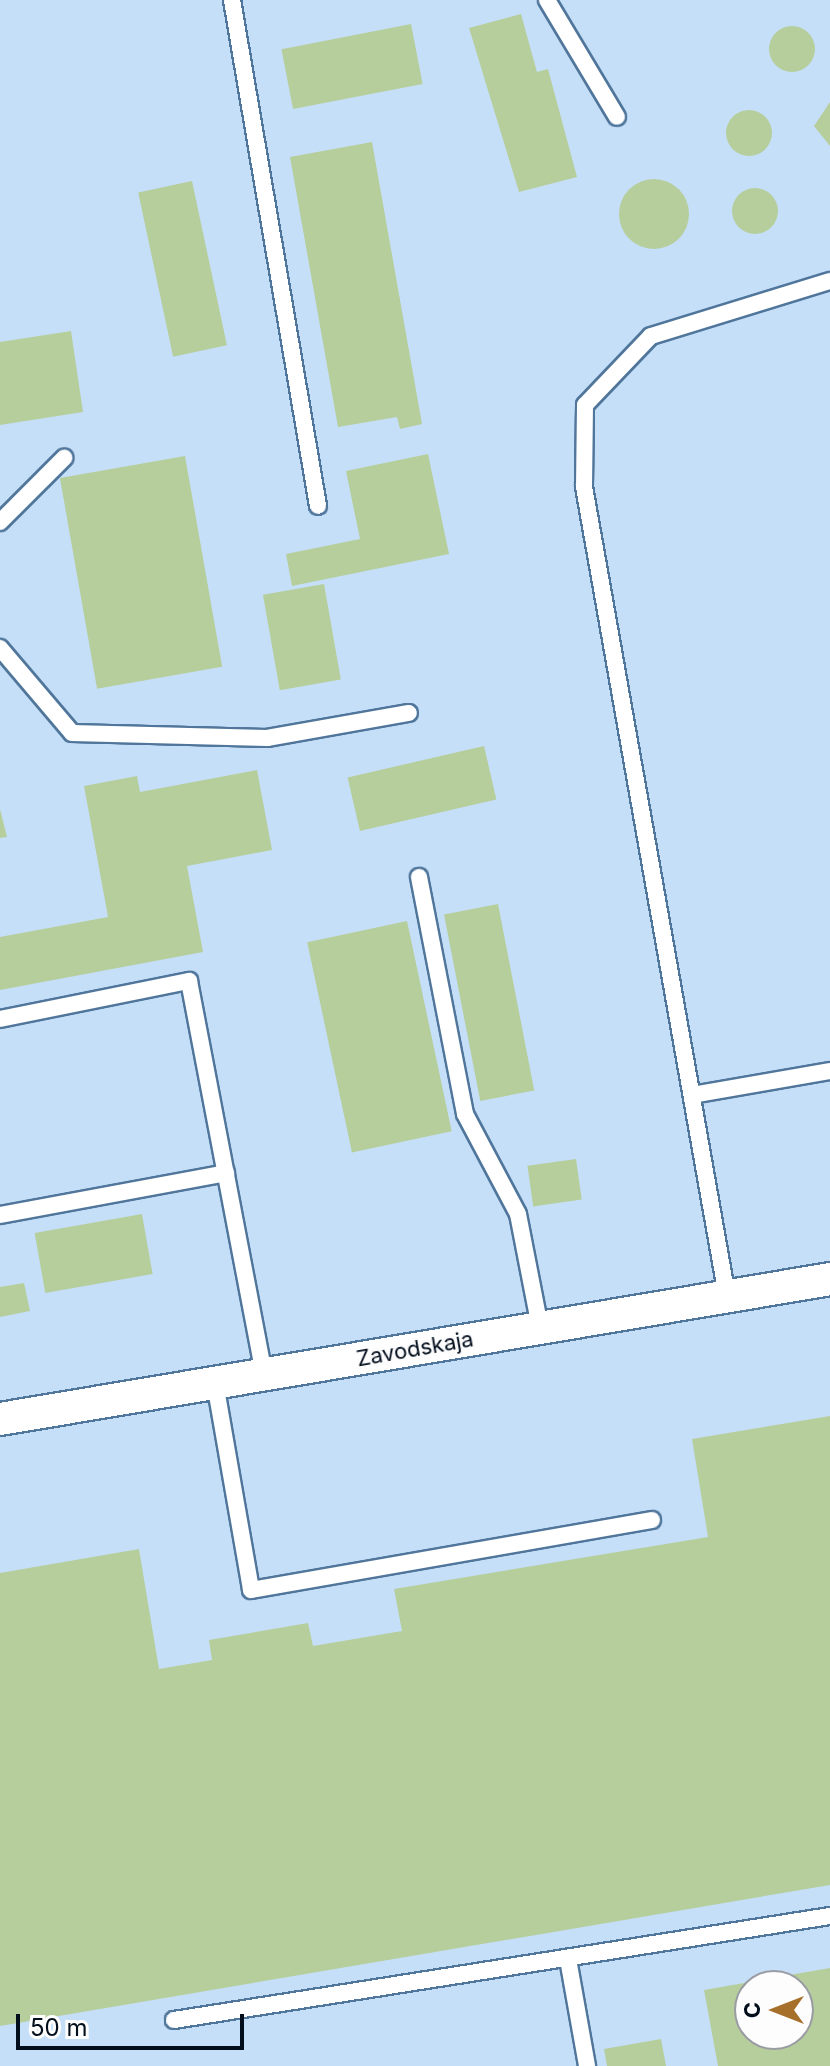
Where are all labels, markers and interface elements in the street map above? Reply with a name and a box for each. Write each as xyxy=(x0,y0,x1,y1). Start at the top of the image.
street label: Zavodskaja xyxy=(355,1326,475,1372)
north arrow xyxy=(734,1970,814,2050)
scale bar xyxy=(20,1998,248,2048)
text: С xyxy=(739,2002,765,2018)
text: 50 m xyxy=(30,2013,88,2042)

